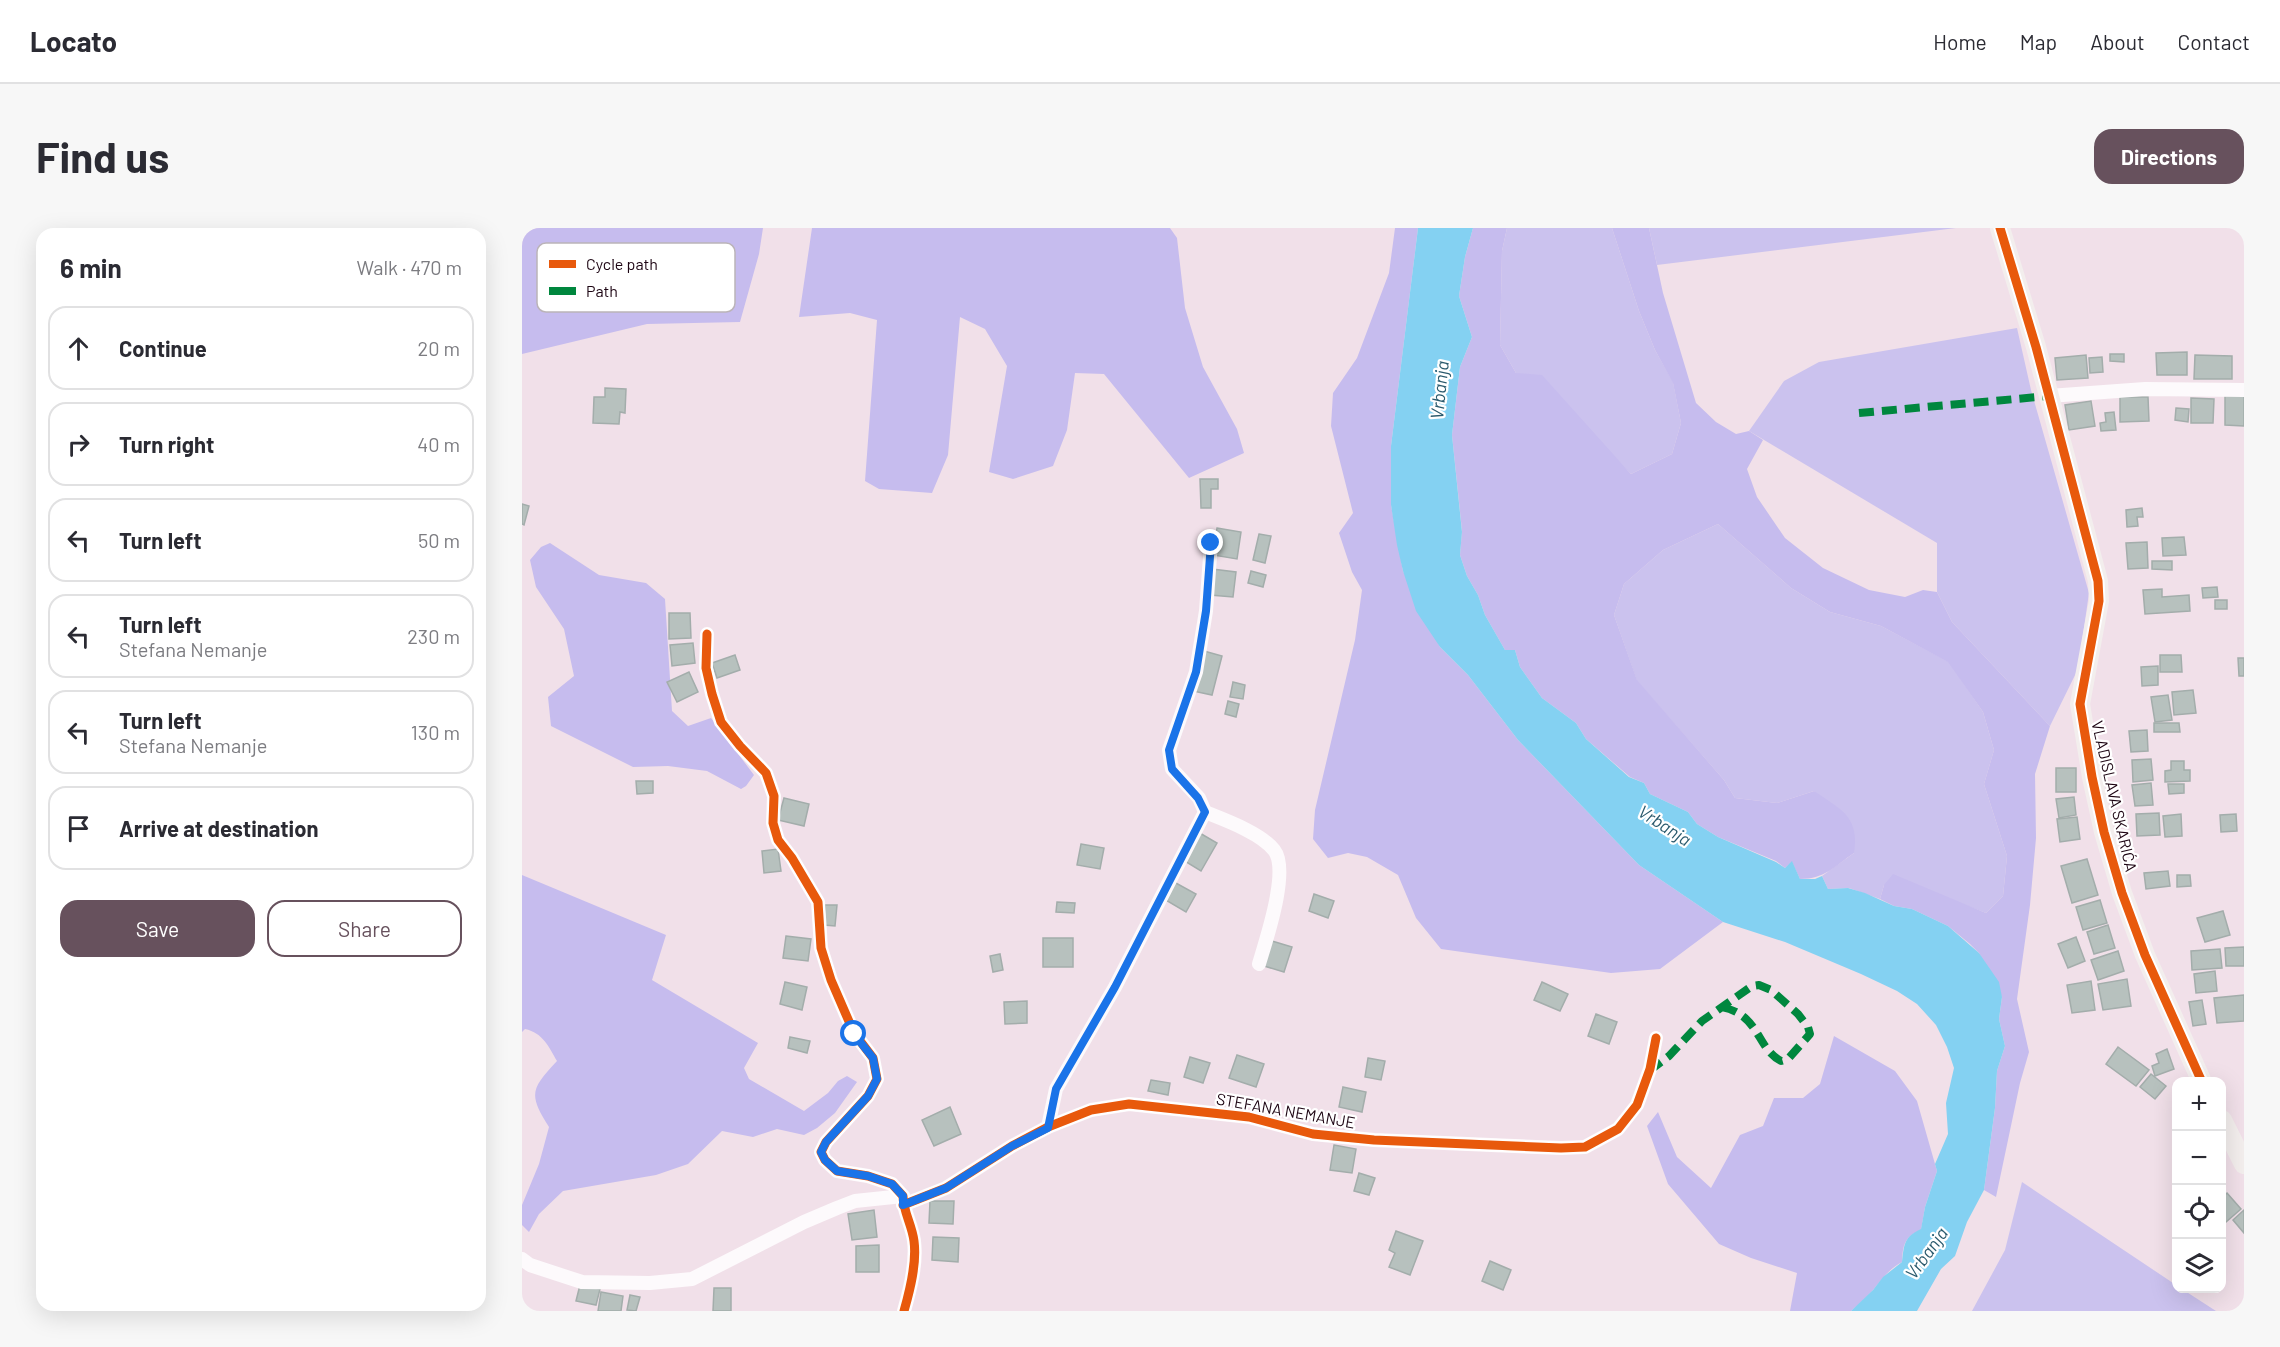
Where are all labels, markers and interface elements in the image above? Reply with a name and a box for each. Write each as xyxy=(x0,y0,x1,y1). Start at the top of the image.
text: Locato xyxy=(30,24,117,58)
text: Home xyxy=(1933,29,1987,54)
text: Map xyxy=(2020,29,2057,54)
text: About xyxy=(2090,29,2145,54)
text: Contact xyxy=(2178,29,2250,54)
button: Directions xyxy=(2094,129,2244,184)
text: Find us xyxy=(36,131,169,181)
legend xyxy=(537,243,735,312)
text: 6 min xyxy=(60,252,122,283)
text: Cycle path xyxy=(586,254,658,273)
text: Walk · 470 m xyxy=(357,255,462,279)
text: Path xyxy=(586,281,618,300)
icon: ahead xyxy=(62,332,95,365)
text: Continue xyxy=(119,335,207,361)
text: 20 m xyxy=(417,336,460,360)
water label: Vrbanja xyxy=(1425,360,1453,420)
icon: right xyxy=(62,428,95,461)
text: Turn right xyxy=(119,431,214,457)
text: 40 m xyxy=(417,432,460,456)
icon: left xyxy=(62,524,95,557)
text: Turn left xyxy=(119,527,202,553)
text: 50 m xyxy=(418,528,460,552)
route end xyxy=(1197,529,1223,555)
text: Turn left xyxy=(119,611,202,637)
icon: left xyxy=(62,620,95,653)
text: 230 m xyxy=(407,624,460,648)
text: Stefana Nemanje xyxy=(119,637,267,661)
text: Turn left xyxy=(119,707,202,733)
icon: left xyxy=(62,716,95,749)
street label: VLADISLAVA SKARIĆA xyxy=(2088,719,2142,874)
text: 130 m xyxy=(411,720,460,744)
text: Stefana Nemanje xyxy=(119,733,267,757)
water label: Vrbanja xyxy=(1634,800,1696,850)
icon: arrive xyxy=(62,812,95,845)
text: Arrive at destination xyxy=(119,815,318,841)
button: Save xyxy=(60,900,255,957)
button: Share xyxy=(267,900,462,957)
route start xyxy=(840,1020,866,1046)
map controls xyxy=(2172,1077,2226,1293)
button: + xyxy=(2172,1077,2226,1131)
street label: STEFANA NEMANJE xyxy=(1215,1088,1357,1132)
button: − xyxy=(2172,1131,2226,1185)
button: locate xyxy=(2172,1185,2226,1239)
water label: Vrbanja xyxy=(1900,1223,1952,1283)
button: layers xyxy=(2172,1239,2226,1293)

